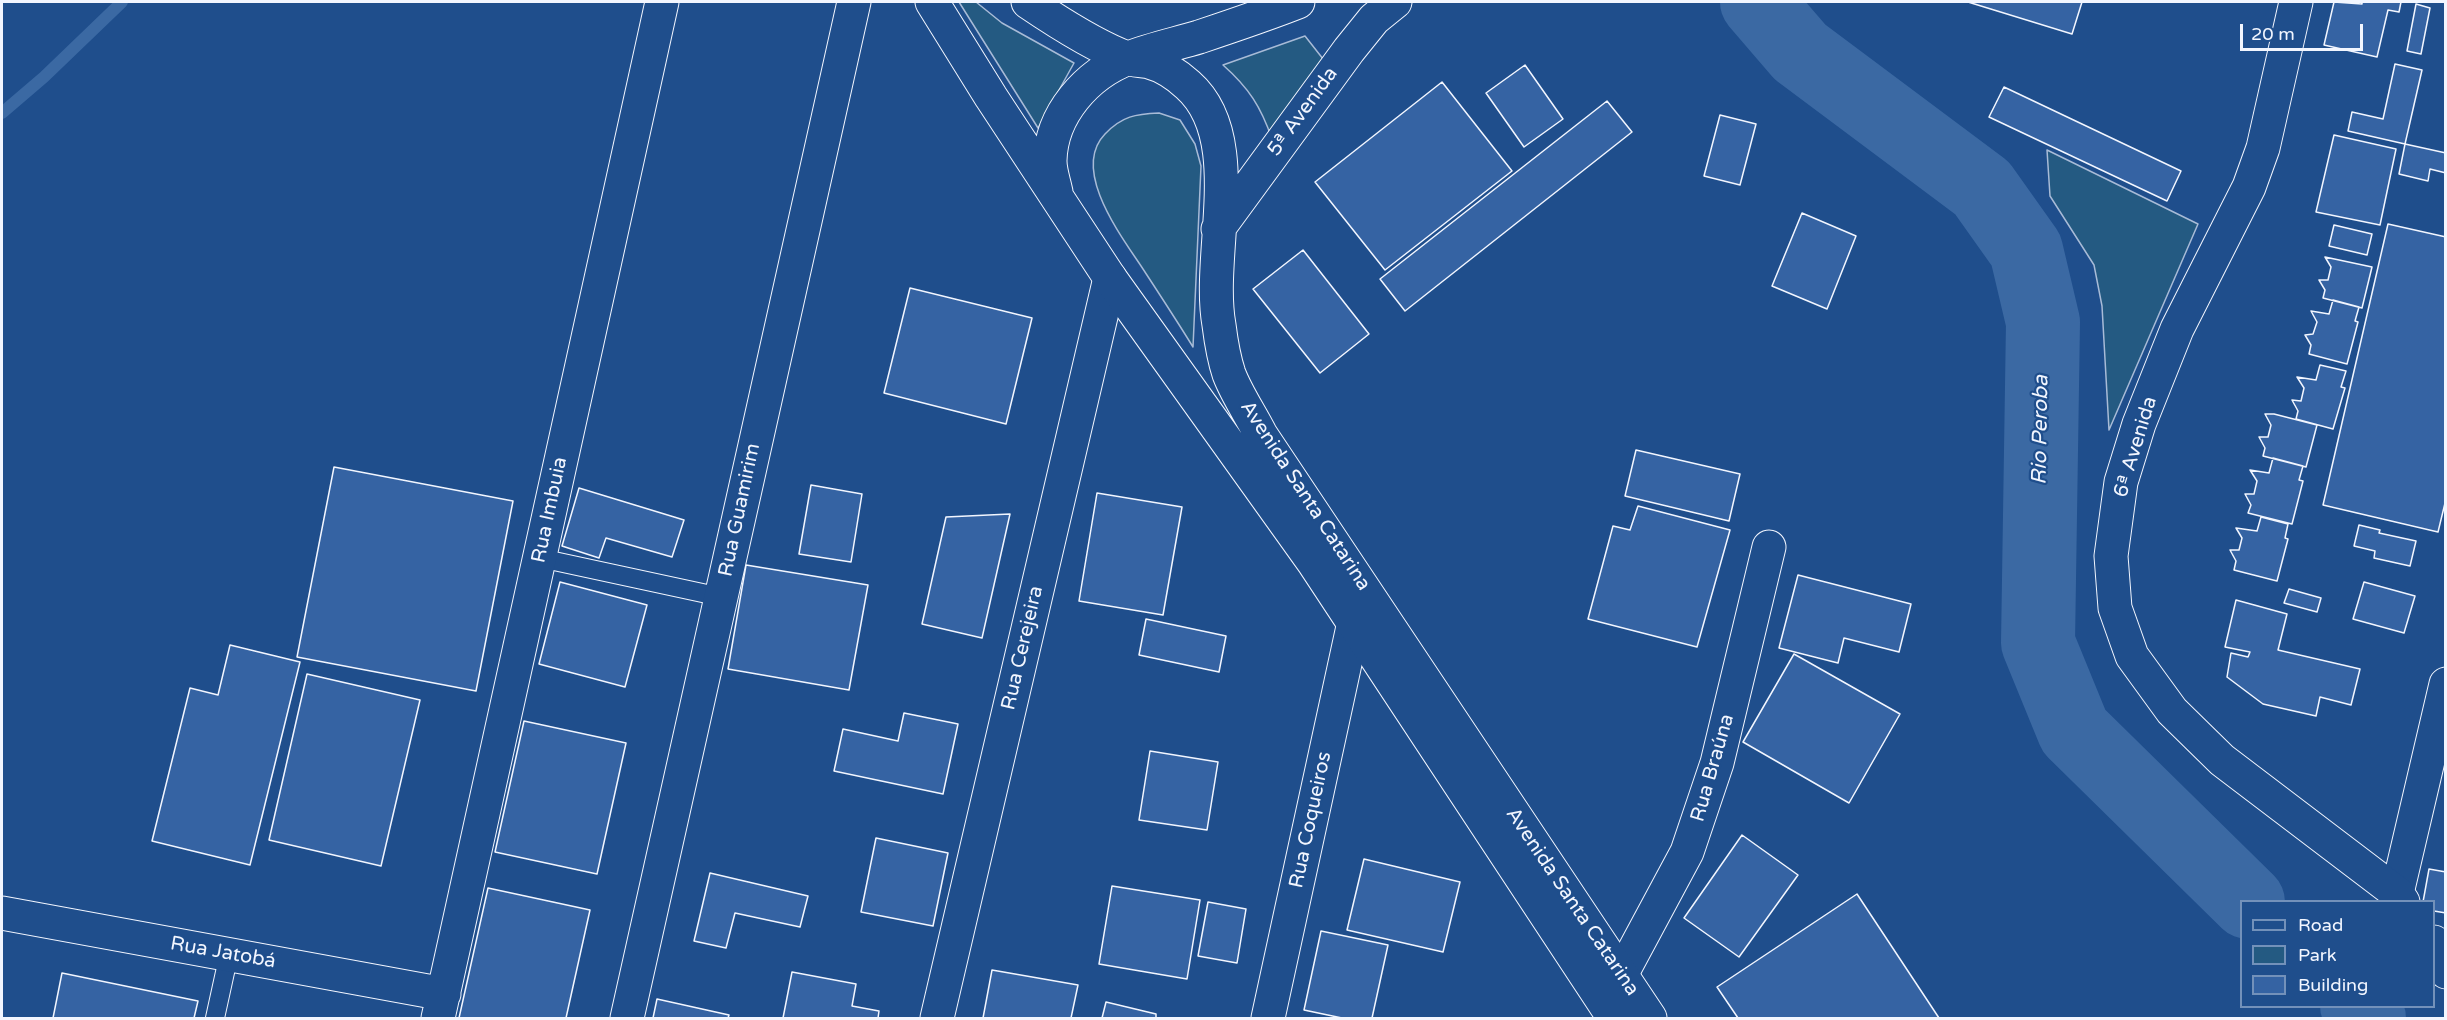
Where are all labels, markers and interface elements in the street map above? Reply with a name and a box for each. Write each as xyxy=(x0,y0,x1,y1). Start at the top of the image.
scale bar xyxy=(2243,12,2366,50)
text: 20 m xyxy=(2251,23,2295,45)
street label: 5ª Avenida xyxy=(1263,63,1343,161)
water label: Rio Peroba xyxy=(2027,375,2055,485)
street label: 6ª Avenida xyxy=(2109,394,2163,500)
street label: Avenida Santa Catarina xyxy=(1235,397,1375,595)
street label: Rua Guamirim xyxy=(714,441,766,579)
street label: Rua Imbuia xyxy=(527,455,573,565)
street label: Rua Cerejeira xyxy=(997,584,1049,712)
street label: Rua Braúna xyxy=(1686,711,1740,825)
street label: Rua Coqueiros xyxy=(1285,750,1337,890)
street label: Avenida Santa Catarina xyxy=(1500,803,1644,1001)
legend xyxy=(2240,900,2435,1008)
text: Road xyxy=(2298,914,2343,936)
street label: Rua Jatobá xyxy=(168,932,278,974)
text: Park xyxy=(2298,944,2336,966)
text: Building xyxy=(2298,974,2368,996)

